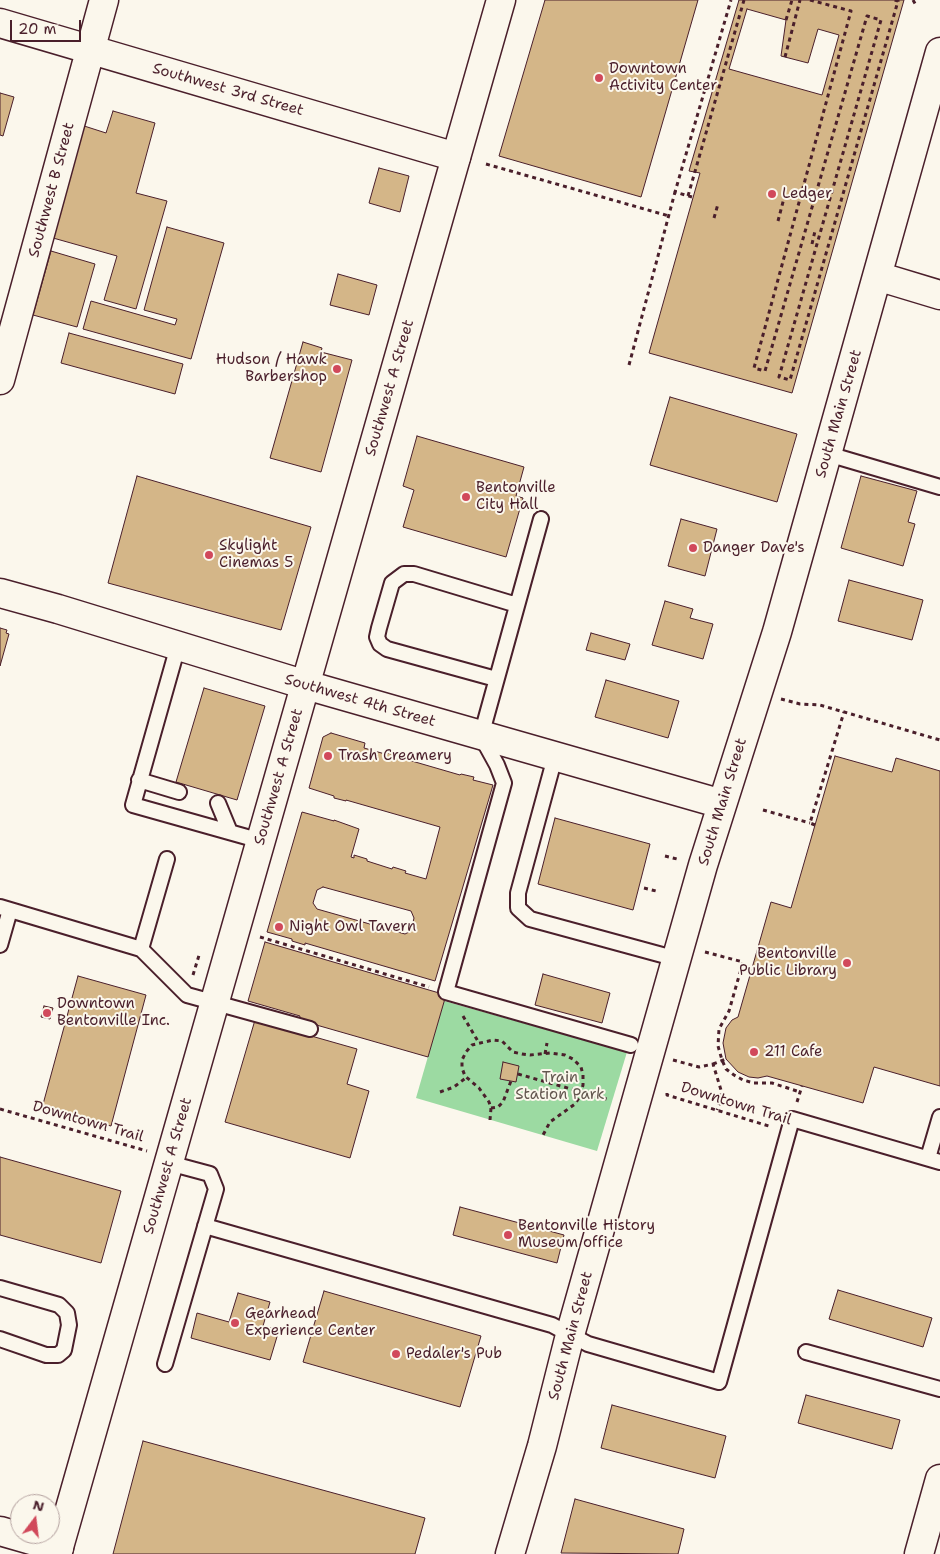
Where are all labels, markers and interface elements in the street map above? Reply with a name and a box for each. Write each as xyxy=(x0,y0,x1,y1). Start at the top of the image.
scale bar xyxy=(12,10,84,42)
text: 20 m xyxy=(18,19,57,39)
street label: Southwest 3rd Street xyxy=(150,60,306,120)
place label: Downtown Activity Center xyxy=(609,60,717,95)
marker: Downtown Activity Center xyxy=(593,72,605,84)
street label: Southwest B Street xyxy=(25,120,79,260)
place label: Ledger xyxy=(782,185,832,203)
marker: Ledger xyxy=(766,188,778,200)
street label: Southwest A Street xyxy=(362,318,418,458)
street label: South Main Street xyxy=(812,348,866,480)
place label: Hudson / Hawk Barbershop xyxy=(216,351,327,386)
marker: Hudson / Hawk Barbershop xyxy=(331,363,343,375)
place label: Bentonville City Hall xyxy=(476,479,556,514)
marker: Bentonville City Hall xyxy=(460,491,472,503)
place label: Skylight Cinemas 5 xyxy=(219,537,294,572)
place label: Danger Dave's xyxy=(703,539,805,557)
marker: Danger Dave's xyxy=(687,542,699,554)
marker: Skylight Cinemas 5 xyxy=(203,549,215,561)
street label: Southwest 4th Street xyxy=(282,671,438,731)
street label: Southwest A Street xyxy=(251,707,307,847)
street label: South Main Street xyxy=(695,736,751,868)
place label: Trash Creamery xyxy=(338,747,452,765)
marker: Trash Creamery xyxy=(322,750,334,762)
place label: Night Owl Tavern xyxy=(289,918,416,936)
marker: Night Owl Tavern xyxy=(273,921,285,933)
place label: Bentonville Public Library xyxy=(739,945,837,980)
marker: Bentonville Public Library xyxy=(841,957,853,969)
place label: Downtown Bentonville Inc. xyxy=(57,995,170,1030)
marker: Downtown Bentonville Inc. xyxy=(41,1007,53,1019)
place label: 211 Cafe xyxy=(764,1043,822,1061)
marker: 211 Cafe xyxy=(748,1046,760,1058)
park label: Train Station Park xyxy=(515,1069,605,1104)
street label: Downtown Trail xyxy=(678,1079,794,1129)
street label: Southwest A Street xyxy=(140,1096,196,1236)
street label: Downtown Trail xyxy=(30,1098,146,1146)
place label: Bentonville History Museum office xyxy=(518,1217,655,1252)
marker: Bentonville History Museum office xyxy=(502,1229,514,1241)
street label: South Main Street xyxy=(545,1270,597,1402)
place label: Gearhead Experience Center xyxy=(245,1305,376,1340)
marker: Gearhead Experience Center xyxy=(229,1317,241,1329)
place label: Pedaler's Pub xyxy=(406,1345,502,1363)
marker: Pedaler's Pub xyxy=(390,1348,402,1360)
north arrow xyxy=(10,1494,60,1544)
text: N xyxy=(31,1495,46,1516)

